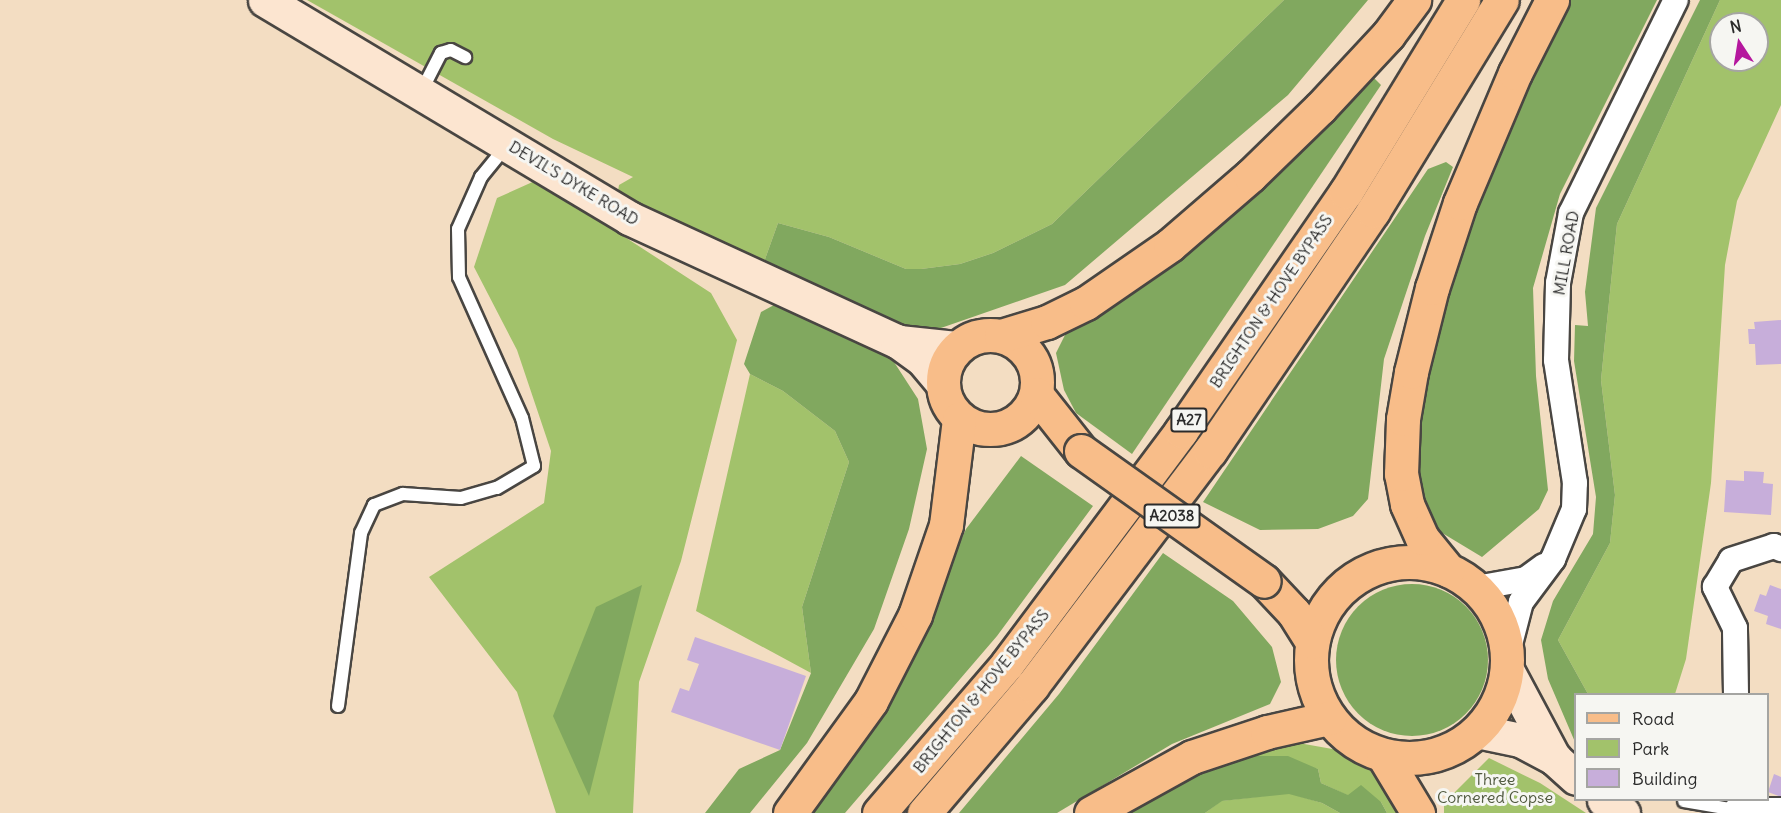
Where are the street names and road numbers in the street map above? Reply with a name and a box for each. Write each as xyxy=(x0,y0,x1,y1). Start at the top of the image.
street label: DEVIL'S DYKE ROAD xyxy=(506,137,642,229)
street label: MILL ROAD xyxy=(1549,209,1583,297)
street label: BRIGHTON & HOVE BYPASS xyxy=(1206,211,1336,391)
road number: A27 xyxy=(1170,408,1208,432)
road number: A2038 xyxy=(1144,504,1200,528)
street label: BRIGHTON & HOVE BYPASS xyxy=(909,605,1053,777)

